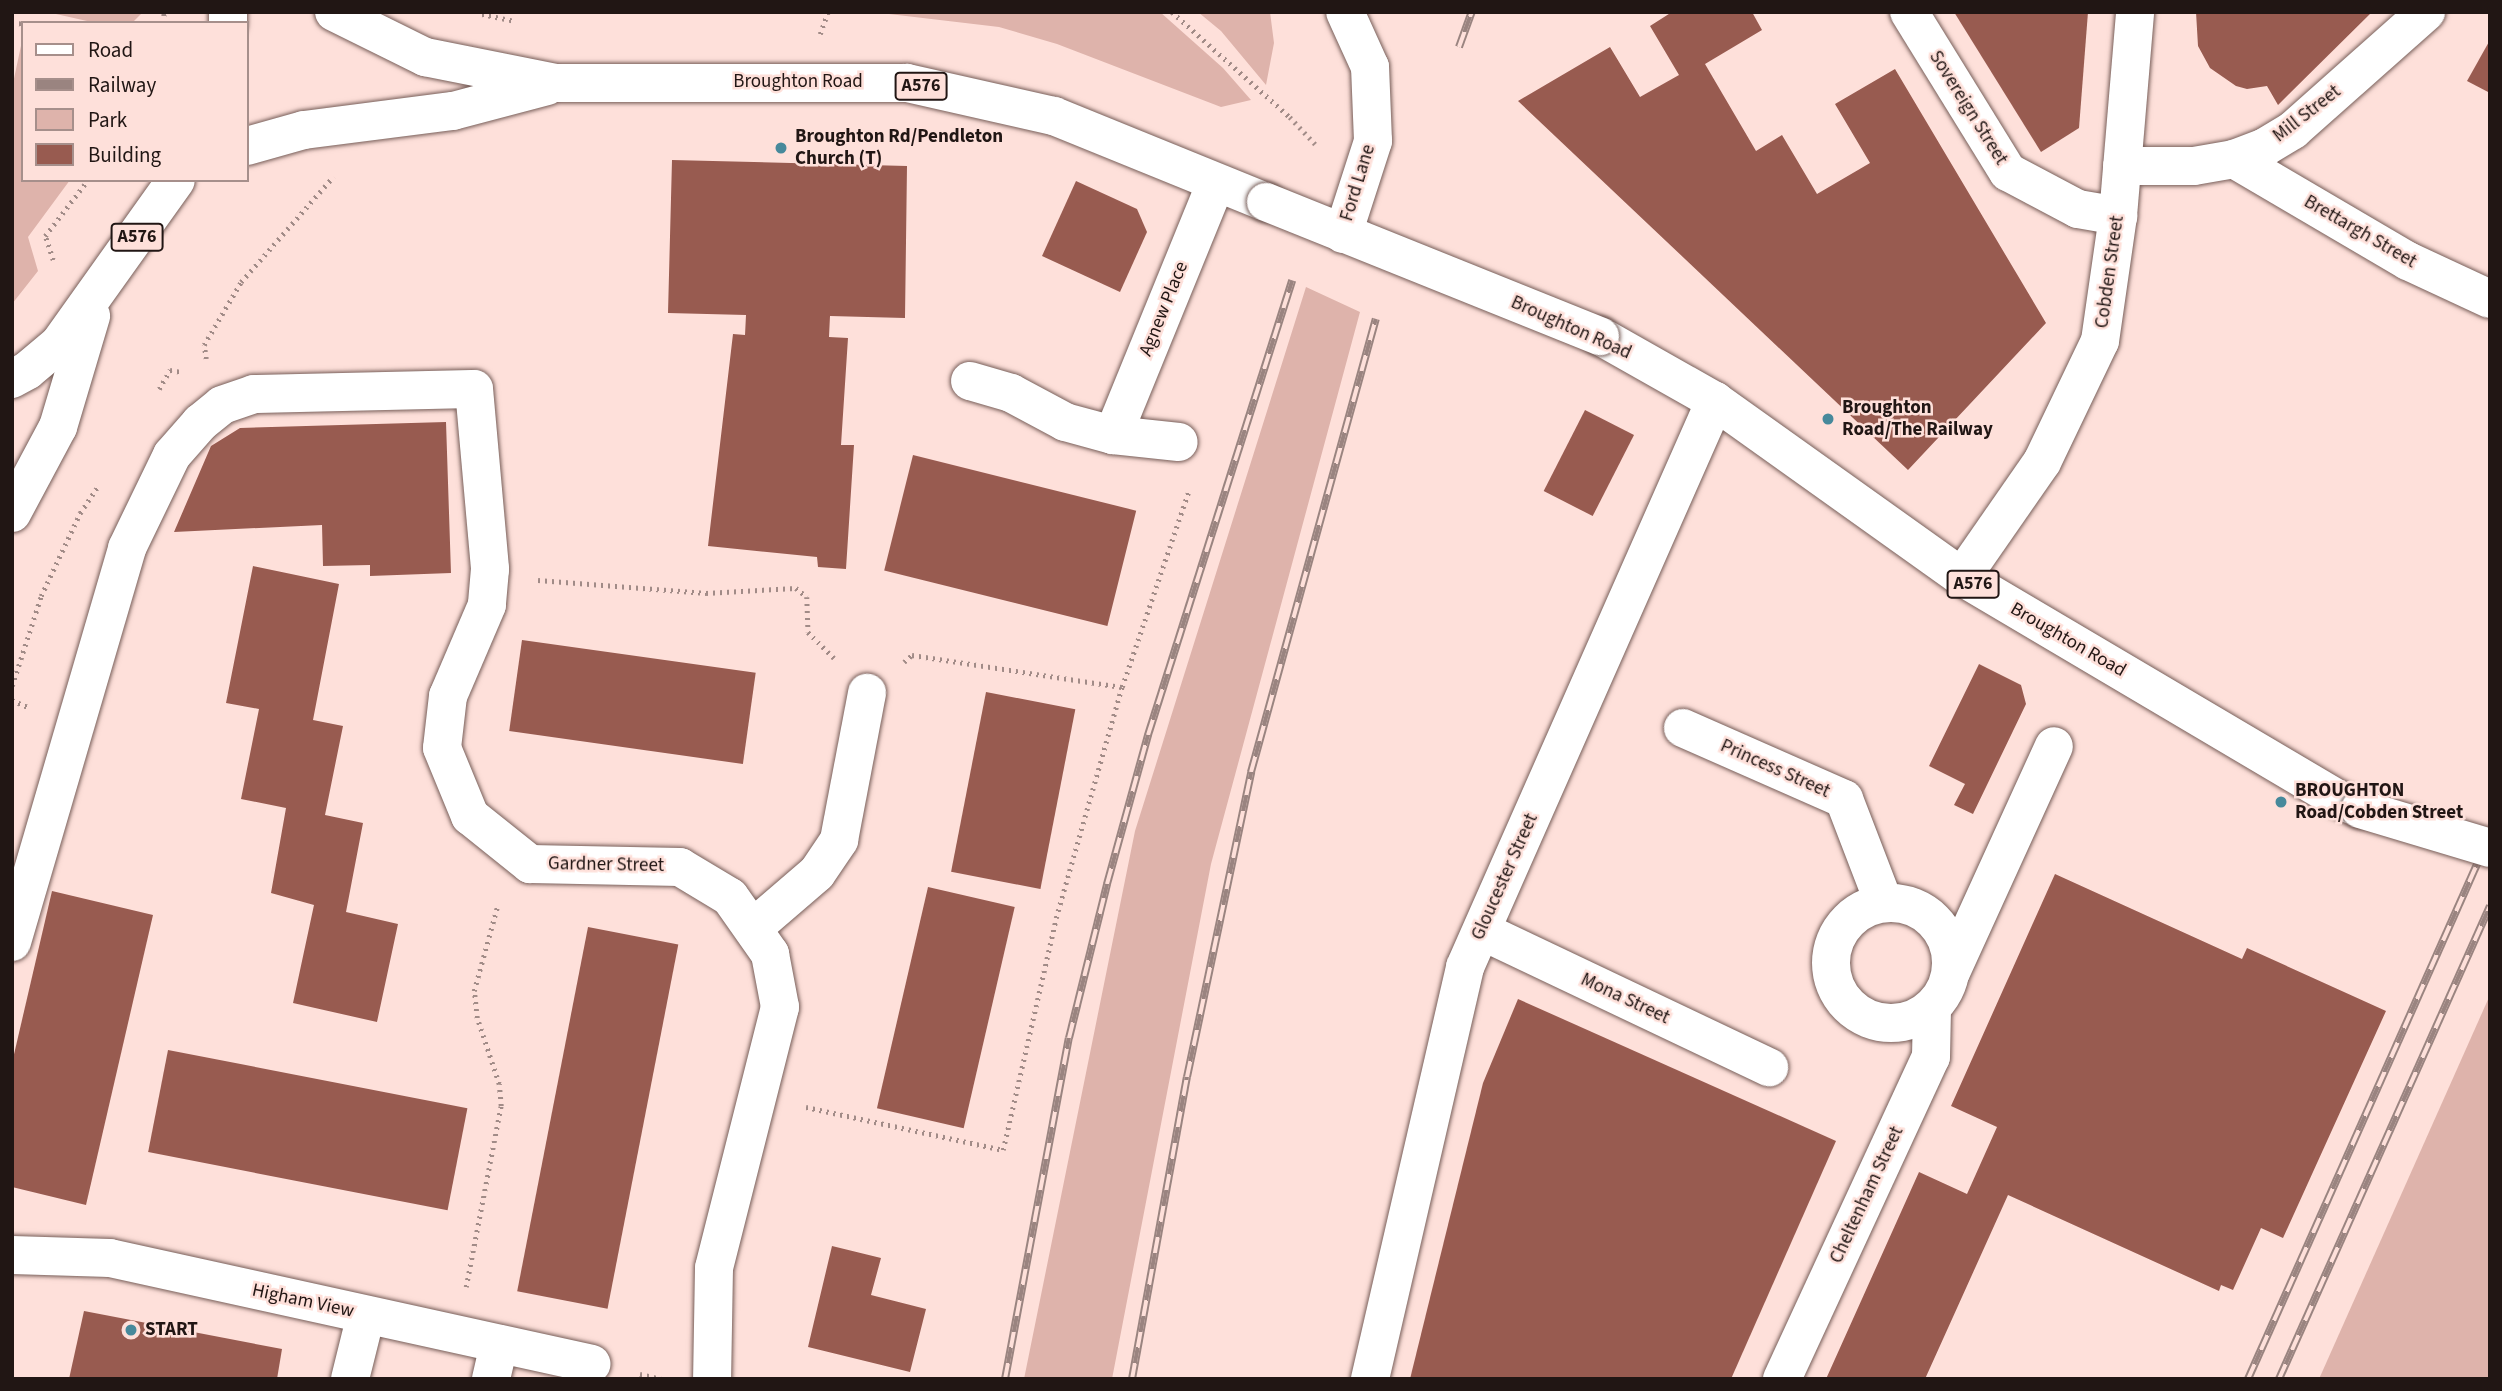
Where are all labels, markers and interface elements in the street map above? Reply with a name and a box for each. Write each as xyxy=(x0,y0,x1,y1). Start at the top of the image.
legend xyxy=(21,21,248,182)
text: Road xyxy=(88,35,133,65)
street label: Sovereign Street xyxy=(1924,47,2012,169)
text: Railway xyxy=(88,70,156,100)
street label: Broughton Road xyxy=(733,71,863,93)
road number: A576 xyxy=(893,72,949,100)
street label: Mill Street xyxy=(2269,81,2345,147)
text: Park xyxy=(88,105,127,135)
place label: Broughton Rd/Pendleton Church (T) xyxy=(795,126,1003,170)
text: Building xyxy=(88,140,161,170)
marker: Broughton Rd/Pendleton Church (T) xyxy=(773,140,789,156)
street label: Ford Lane xyxy=(1336,142,1380,224)
street label: Brettargh Street xyxy=(2300,191,2420,273)
street label: Cobden Street xyxy=(2091,214,2129,330)
road number: A576 xyxy=(109,222,165,251)
street label: Agnew Place xyxy=(1135,258,1193,360)
street label: Broughton Road xyxy=(1507,291,1635,365)
place label: Broughton Road/The Railway xyxy=(1842,397,1993,441)
marker: Broughton Road/The Railway xyxy=(1820,411,1836,427)
road number: A576 xyxy=(1945,570,2001,598)
street label: Broughton Road xyxy=(2006,598,2130,682)
street label: Princess Street xyxy=(1717,735,1833,803)
place label: BROUGHTON Road/Cobden Street xyxy=(2295,780,2463,824)
marker: BROUGHTON Road/Cobden Street xyxy=(2273,794,2289,810)
street label: Gloucester Street xyxy=(1467,810,1543,944)
street label: Gardner Street xyxy=(548,853,664,877)
street label: Mona Street xyxy=(1577,968,1673,1030)
street label: Cheltenham Street xyxy=(1825,1123,1909,1267)
street label: Higham View xyxy=(250,1279,356,1323)
place label: START xyxy=(145,1319,198,1341)
marker: START xyxy=(123,1322,139,1338)

